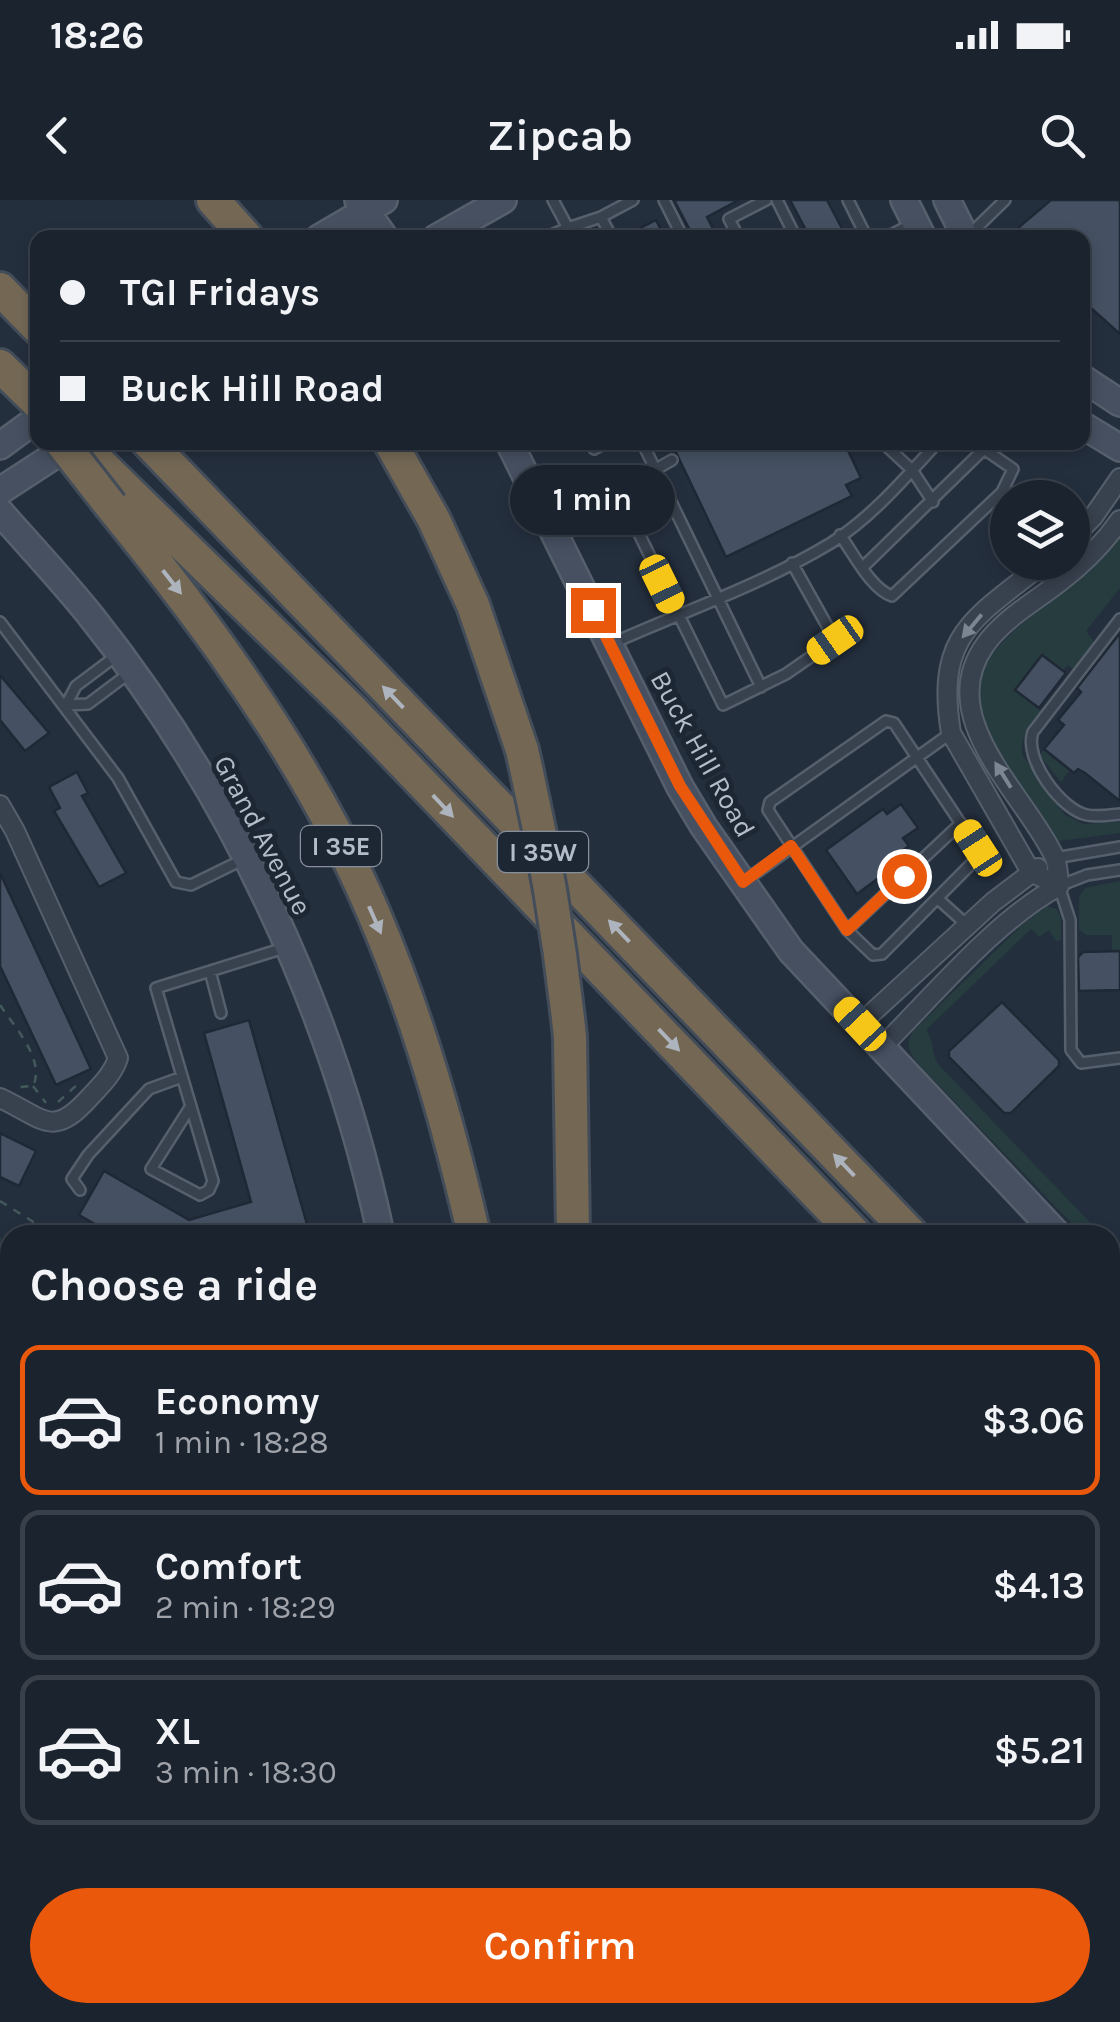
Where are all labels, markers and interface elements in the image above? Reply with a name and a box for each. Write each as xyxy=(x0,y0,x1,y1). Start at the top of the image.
text: 18:26 xyxy=(50,13,144,58)
icon: back xyxy=(30,108,85,163)
icon: search xyxy=(1035,108,1090,163)
text: Zipcab xyxy=(487,109,633,161)
text: TGI Fridays xyxy=(120,270,320,315)
text: Buck Hill Road xyxy=(120,366,384,411)
callout: 1 min xyxy=(510,465,676,535)
map controls xyxy=(990,480,1090,580)
button: layers xyxy=(990,480,1090,580)
text: 1 min xyxy=(553,481,632,518)
car xyxy=(635,550,689,618)
one-way arrow xyxy=(162,569,182,595)
route end xyxy=(571,588,616,633)
car xyxy=(802,611,868,669)
one-way arrow xyxy=(961,613,983,638)
street label: Buck Hill Road xyxy=(644,665,762,843)
one-way arrow xyxy=(382,685,406,709)
street label: Grand Avenue xyxy=(207,750,319,920)
one-way arrow xyxy=(994,762,1013,789)
one-way arrow xyxy=(431,794,454,818)
car xyxy=(949,815,1007,881)
road number: I 35E xyxy=(301,826,381,866)
road number: I 35W xyxy=(498,832,588,872)
route start xyxy=(882,854,927,899)
one-way arrow xyxy=(367,905,383,935)
one-way arrow xyxy=(608,919,631,943)
car xyxy=(829,992,891,1056)
one-way arrow xyxy=(657,1028,680,1052)
one-way arrow xyxy=(833,1153,856,1177)
text: Choose a ride xyxy=(30,1259,318,1311)
icon: car xyxy=(35,1375,125,1465)
text: Economy xyxy=(155,1379,319,1424)
text: $3.06 xyxy=(982,1398,1085,1443)
text: 1 min · 18:28 xyxy=(155,1424,329,1461)
icon: car xyxy=(35,1540,125,1630)
text: Comfort xyxy=(155,1544,302,1589)
text: $4.13 xyxy=(993,1563,1085,1608)
text: 2 min · 18:29 xyxy=(155,1589,336,1626)
icon: car xyxy=(35,1705,125,1795)
text: XL xyxy=(155,1709,200,1754)
text: $5.21 xyxy=(994,1728,1085,1773)
text: 3 min · 18:30 xyxy=(155,1754,337,1791)
button: Confirm xyxy=(30,1888,1090,2003)

